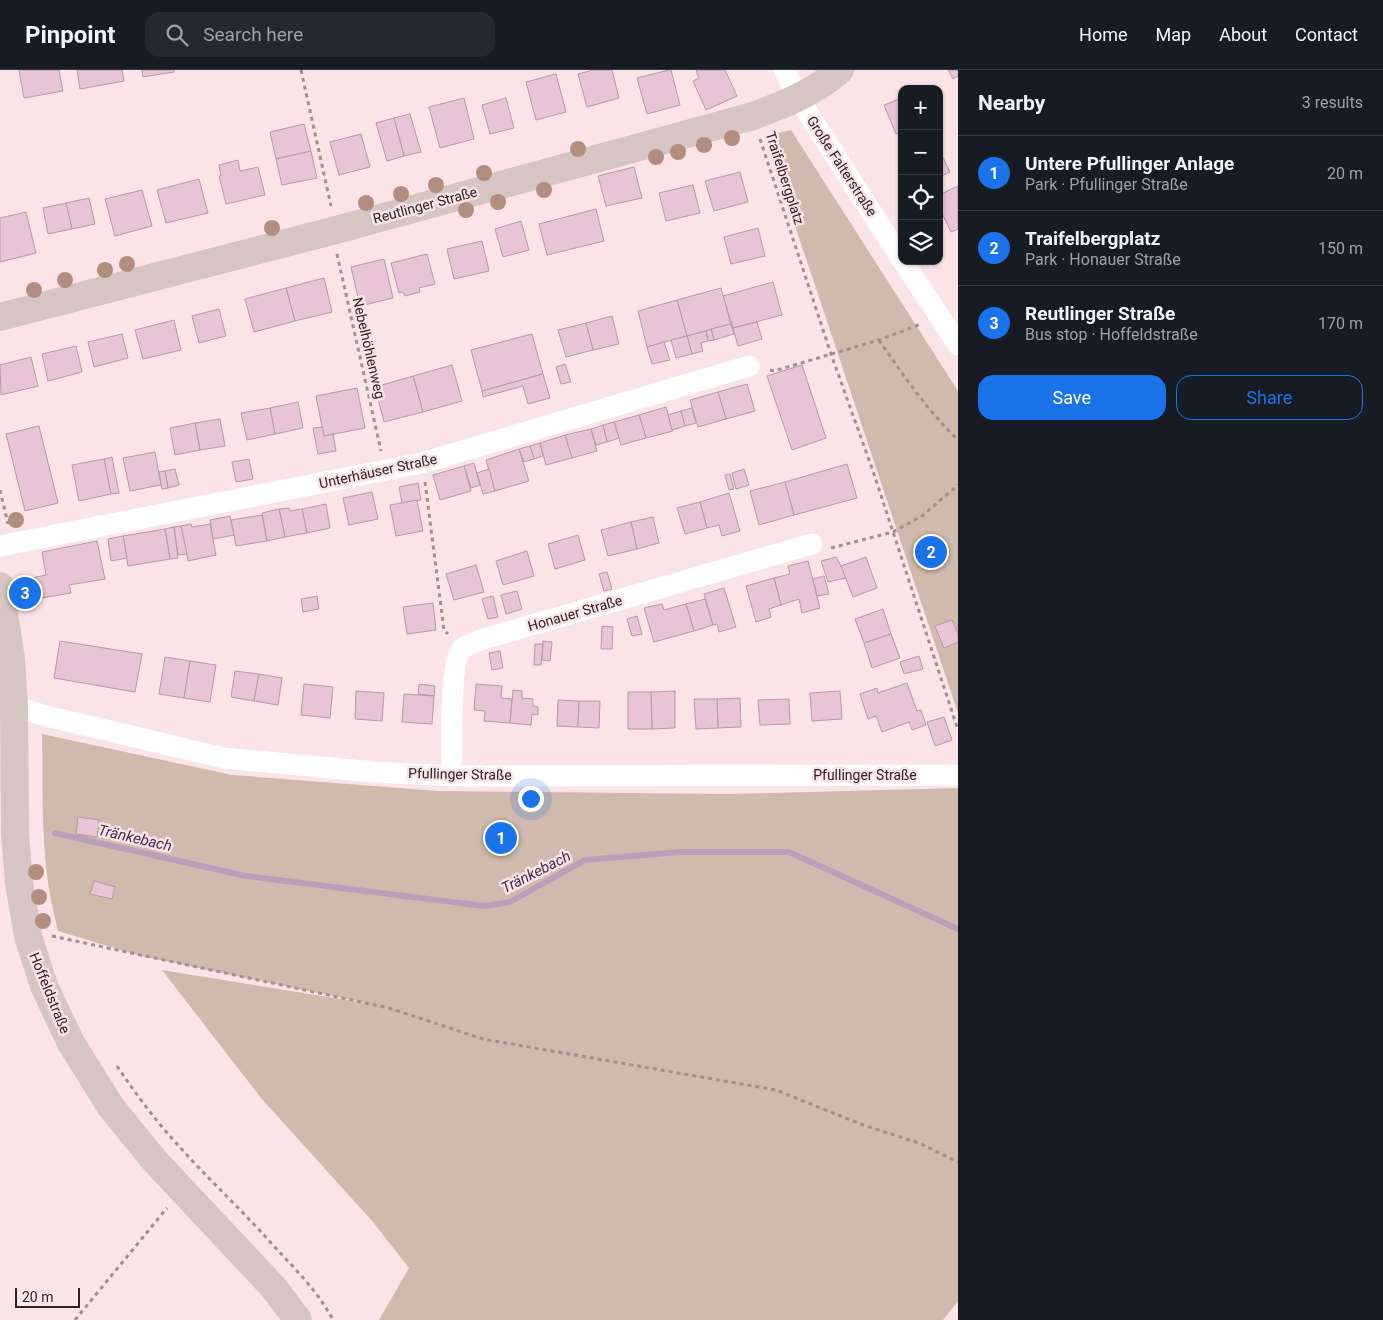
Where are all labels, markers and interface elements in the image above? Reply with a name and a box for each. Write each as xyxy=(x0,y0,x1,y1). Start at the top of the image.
search box xyxy=(145,12,495,57)
text: Pinpoint xyxy=(25,21,115,49)
icon: search xyxy=(163,21,191,49)
text: Search here xyxy=(203,23,303,46)
text: Home xyxy=(1079,24,1128,45)
text: Map xyxy=(1156,24,1191,45)
text: About xyxy=(1219,24,1267,45)
text: Contact xyxy=(1295,24,1358,45)
map controls xyxy=(898,85,943,265)
button: + xyxy=(898,85,943,130)
text: Nearby xyxy=(978,91,1045,115)
text: 3 results xyxy=(1302,93,1363,112)
street label: Große Falterstraße xyxy=(804,113,880,219)
street label: Traifelbergplatz xyxy=(762,129,808,227)
button: − xyxy=(898,130,943,175)
text: Untere Pfullinger Anlage xyxy=(1025,152,1234,175)
text: 1 xyxy=(989,164,999,183)
text: 20 m xyxy=(1327,164,1363,183)
button: locate xyxy=(898,175,943,220)
text: Park · Pfullinger Straße xyxy=(1025,175,1188,194)
street label: Reutlinger Straße xyxy=(371,183,479,227)
button: layers xyxy=(898,220,943,265)
text: Traifelbergplatz xyxy=(1025,227,1160,250)
text: 2 xyxy=(989,239,999,258)
text: 150 m xyxy=(1318,239,1363,258)
text: Park · Honauer Straße xyxy=(1025,250,1181,269)
street label: Nebelhöhlenweg xyxy=(350,296,388,400)
text: Reutlinger Straße xyxy=(1025,302,1175,325)
text: 3 xyxy=(989,314,999,333)
text: 170 m xyxy=(1318,314,1363,333)
text: Bus stop · Hoffeldstraße xyxy=(1025,325,1198,344)
button: Save xyxy=(978,375,1166,420)
button: Share xyxy=(1176,375,1363,420)
street label: Unterhäuser Straße xyxy=(318,451,438,491)
pin: 2 xyxy=(915,533,947,571)
pin: 3 xyxy=(9,574,41,612)
street label: Honauer Straße xyxy=(526,592,624,634)
street label: Pfullinger Straße xyxy=(408,765,512,783)
street label: Pfullinger Straße xyxy=(813,767,917,783)
your location xyxy=(518,786,544,812)
pin: 1 xyxy=(485,819,517,857)
water label: Tränkebach xyxy=(96,821,174,855)
water label: Tränkebach xyxy=(498,847,574,897)
street label: Hoffeldstraße xyxy=(26,950,74,1036)
scale bar xyxy=(15,1285,80,1308)
text: 20 m xyxy=(22,1289,54,1305)

